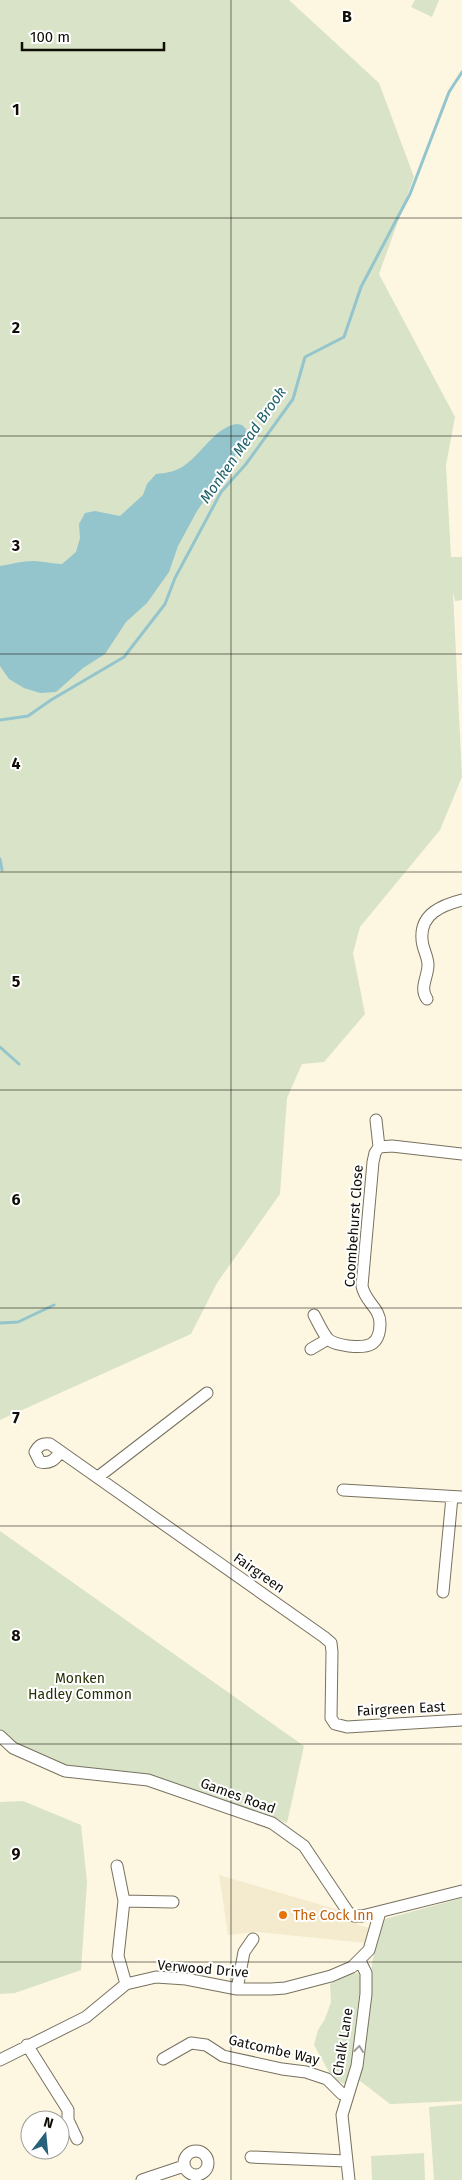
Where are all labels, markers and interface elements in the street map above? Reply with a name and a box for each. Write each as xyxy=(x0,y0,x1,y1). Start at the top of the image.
text: B xyxy=(342,7,352,26)
scale bar xyxy=(22,20,165,52)
text: 100 m xyxy=(30,28,70,46)
text: 1 xyxy=(12,100,20,119)
text: 2 xyxy=(12,318,20,337)
water label: Monken Mead Brook xyxy=(196,383,290,507)
text: 3 xyxy=(11,536,20,555)
text: 4 xyxy=(11,754,21,773)
text: 5 xyxy=(12,972,21,991)
street label: Coombehurst Close xyxy=(341,1164,367,1288)
text: 6 xyxy=(11,1190,21,1209)
text: 7 xyxy=(12,1408,20,1427)
street label: Fairgreen xyxy=(230,1549,288,1597)
text: 8 xyxy=(11,1626,21,1645)
park label: Monken Hadley Common xyxy=(28,1670,132,1703)
street label: Fairgreen East xyxy=(356,1698,447,1720)
street label: Games Road xyxy=(198,1775,278,1817)
text: 9 xyxy=(12,1844,21,1863)
place label: The Cock Inn xyxy=(293,1907,374,1924)
marker: The Cock Inn xyxy=(277,1909,289,1921)
street label: Verwood Drive xyxy=(157,1957,249,1981)
street label: Chalk Lane xyxy=(329,2007,357,2077)
street label: Gatcombe Way xyxy=(227,2031,321,2069)
one-way arrow xyxy=(353,2044,364,2052)
north arrow xyxy=(20,2110,70,2160)
text: N xyxy=(42,2114,55,2132)

